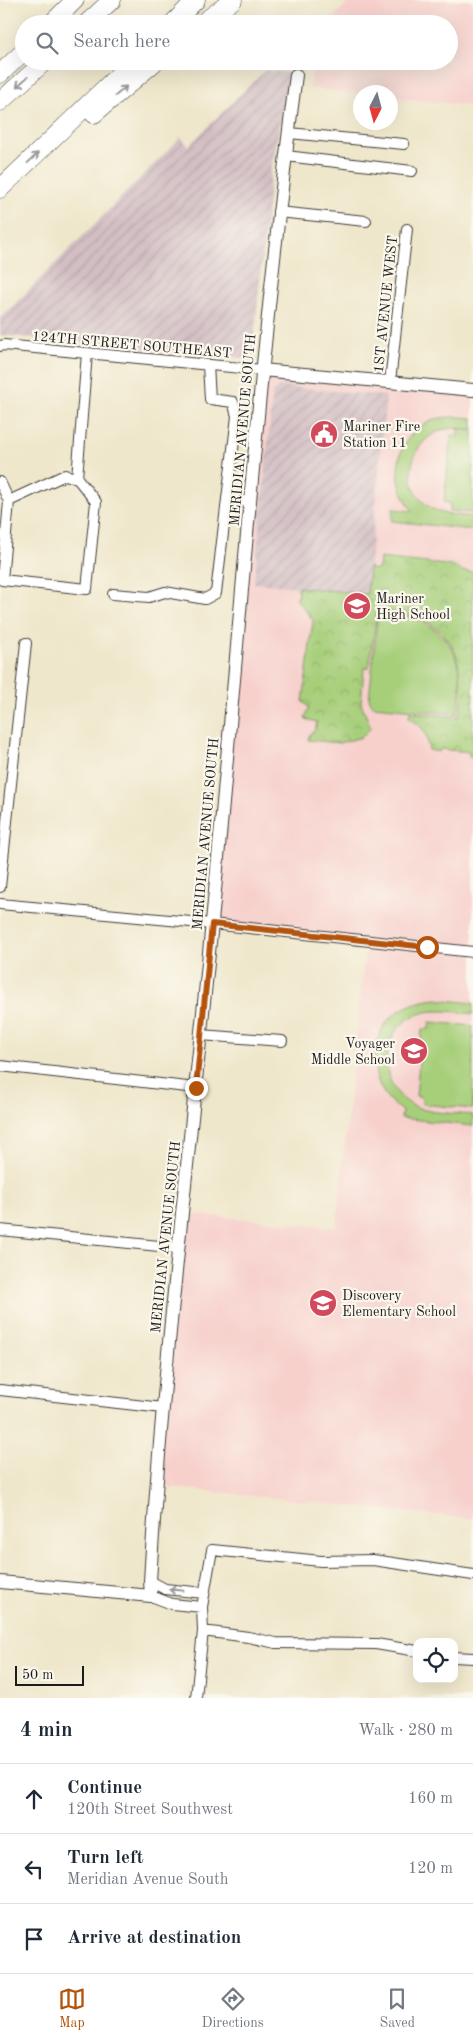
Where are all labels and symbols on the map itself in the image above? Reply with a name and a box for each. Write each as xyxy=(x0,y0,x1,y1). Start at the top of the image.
one-way arrow xyxy=(16,76,29,87)
one-way arrow xyxy=(115,85,128,97)
north arrow xyxy=(353,85,398,130)
one-way arrow xyxy=(27,152,39,164)
street label: 1ST AVENUE WEST xyxy=(372,235,400,374)
street label: 124TH STREET SOUTHEAST xyxy=(32,329,232,361)
street label: MERIDIAN AVENUE SOUTH xyxy=(228,333,258,527)
public building icon: Mariner Fire Station 11 xyxy=(309,419,339,449)
place label: Mariner Fire Station 11 xyxy=(343,420,420,450)
school or university icon: Mariner High School xyxy=(342,591,372,621)
place label: Mariner High School xyxy=(376,592,450,622)
street label: MERIDIAN AVENUE SOUTH xyxy=(191,737,221,931)
route start xyxy=(416,936,439,959)
school or university icon: Voyager Middle School xyxy=(399,1036,429,1066)
place label: Voyager Middle School xyxy=(311,1037,395,1067)
route end xyxy=(185,1077,208,1100)
street label: MERIDIAN AVENUE SOUTH xyxy=(149,1140,183,1334)
school or university icon: Discovery Elementary School xyxy=(308,1288,338,1318)
place label: Discovery Elementary School xyxy=(342,1289,456,1319)
one-way arrow xyxy=(168,1585,184,1595)
scale bar xyxy=(15,1663,84,1686)

